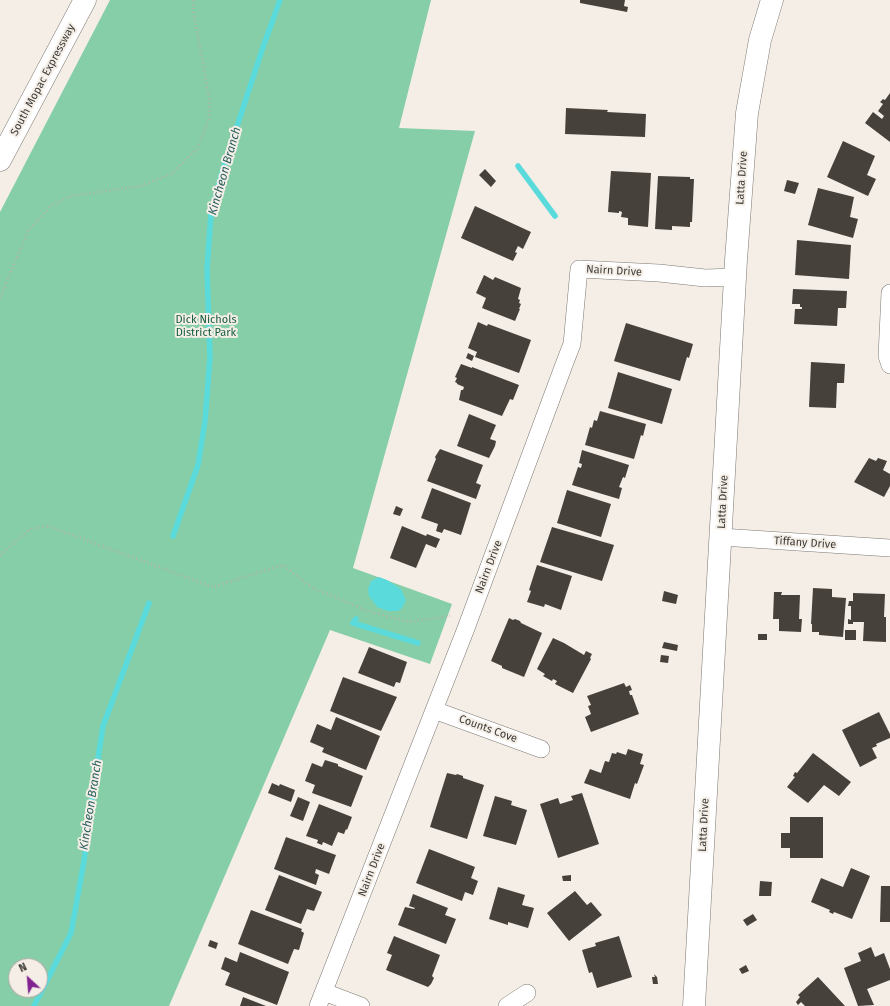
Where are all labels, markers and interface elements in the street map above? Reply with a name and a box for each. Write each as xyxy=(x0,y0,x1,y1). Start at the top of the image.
street label: South Mopac Expressway xyxy=(8,22,78,138)
water label: Kincheon Branch xyxy=(206,125,244,217)
street label: Latta Drive xyxy=(734,151,750,205)
street label: Nairn Drive xyxy=(586,263,642,279)
park label: Dick Nichols District Park xyxy=(175,313,237,339)
street label: Latta Drive xyxy=(715,475,731,529)
street label: Tiffany Drive xyxy=(773,534,837,552)
street label: Nairn Drive xyxy=(473,538,505,596)
street label: Counts Cove xyxy=(457,712,519,746)
water label: Kincheon Branch xyxy=(77,759,105,851)
street label: Latta Drive xyxy=(696,798,712,852)
street label: Nairn Drive xyxy=(356,841,388,899)
north arrow xyxy=(8,958,48,998)
text: N xyxy=(17,960,29,975)

